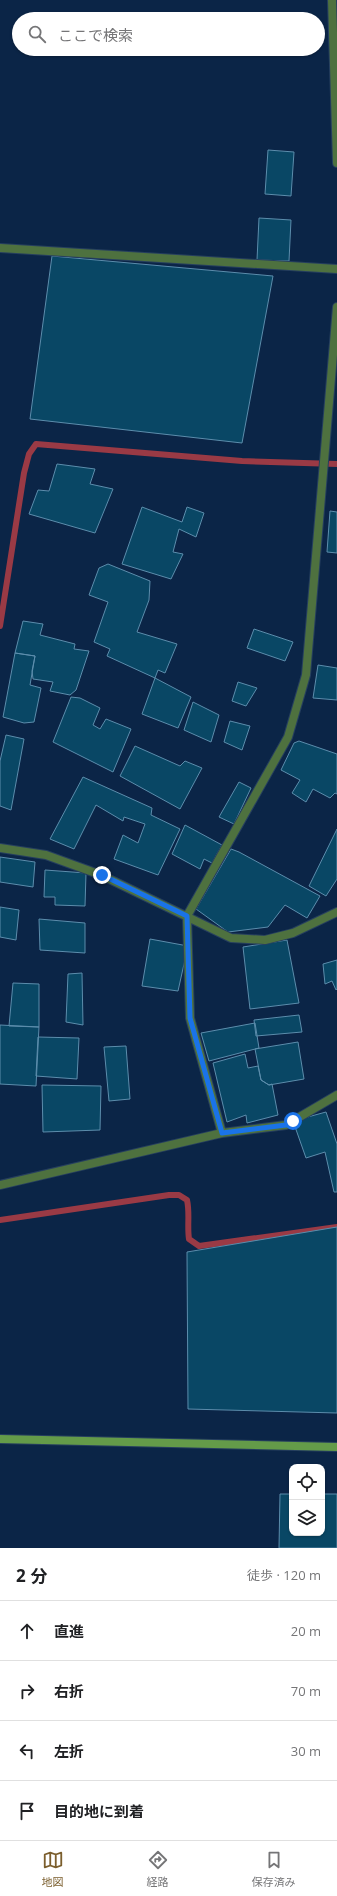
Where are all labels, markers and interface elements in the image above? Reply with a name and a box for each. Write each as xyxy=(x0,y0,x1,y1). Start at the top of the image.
search box xyxy=(12,12,325,56)
icon: search xyxy=(26,23,48,45)
text: ここで検索 xyxy=(58,25,133,45)
route end xyxy=(93,866,111,884)
route start xyxy=(284,1112,302,1130)
map controls xyxy=(289,1464,325,1536)
button: locate xyxy=(289,1464,325,1500)
button: layers xyxy=(289,1500,325,1536)
text: 2 分 xyxy=(16,1564,47,1587)
text: 徒歩 · 120 m xyxy=(247,1566,321,1584)
icon: ahead xyxy=(16,1620,38,1642)
text: 直進 xyxy=(54,1621,84,1641)
text: 20 m xyxy=(291,1622,321,1640)
icon: right xyxy=(16,1680,38,1702)
text: 右折 xyxy=(54,1681,84,1701)
text: 70 m xyxy=(291,1682,321,1700)
icon: left xyxy=(16,1740,38,1762)
text: 左折 xyxy=(54,1741,84,1761)
text: 30 m xyxy=(291,1742,321,1760)
icon: arrive xyxy=(16,1800,38,1822)
text: 目的地に到着 xyxy=(54,1801,144,1821)
tab: 地図 xyxy=(42,1849,64,1889)
tab: 経路 xyxy=(147,1849,169,1889)
tab: 保存済み xyxy=(252,1849,296,1889)

